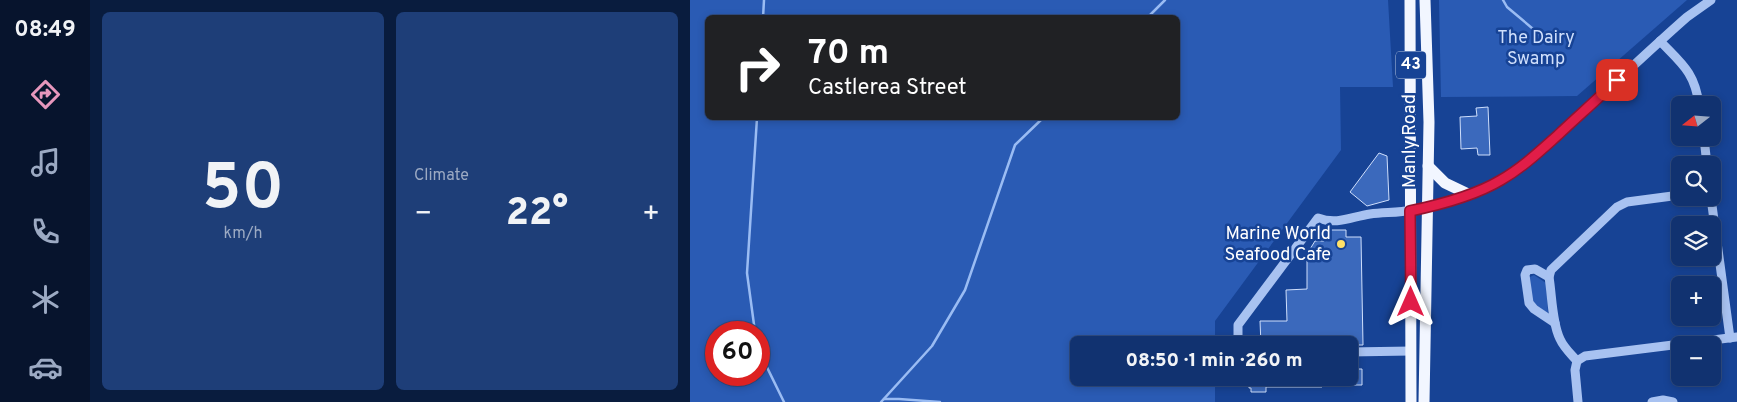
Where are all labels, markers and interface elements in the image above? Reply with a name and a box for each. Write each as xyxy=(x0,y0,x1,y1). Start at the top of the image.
text: 08:49 xyxy=(14,17,76,44)
park label: The Dairy Swamp xyxy=(1497,27,1575,71)
text: 70 m xyxy=(808,32,889,76)
icon: right xyxy=(725,35,790,100)
road number: 43 xyxy=(1396,52,1426,78)
pin xyxy=(1596,59,1638,101)
icon: arrive xyxy=(1603,66,1631,94)
text: Castlerea Street xyxy=(808,75,967,102)
icon: directions xyxy=(28,77,63,112)
street label: Manly Road xyxy=(1399,94,1422,188)
north arrow xyxy=(1671,96,1721,146)
map controls xyxy=(1671,96,1721,386)
icon: music xyxy=(28,145,63,180)
text: 50 xyxy=(202,150,284,232)
button: search xyxy=(1671,156,1721,206)
text: Climate xyxy=(414,166,469,186)
text: 22° xyxy=(506,190,568,239)
text: − xyxy=(414,197,432,233)
text: + xyxy=(642,197,660,233)
icon: phone xyxy=(28,214,63,249)
button: layers xyxy=(1671,216,1721,266)
place label: Marine World Seafood Cafe xyxy=(1225,223,1331,267)
text: km/h xyxy=(224,224,262,244)
marker: Marine World Seafood Cafe xyxy=(1335,238,1347,250)
position arrow xyxy=(1384,275,1436,327)
button: + xyxy=(1671,276,1721,326)
icon: climate xyxy=(28,282,63,317)
speed limit sign: 60 xyxy=(705,321,770,386)
button: − xyxy=(1671,336,1721,386)
text: 08:50 · 1 min · 260 m xyxy=(1126,349,1302,373)
icon: car xyxy=(28,350,63,385)

